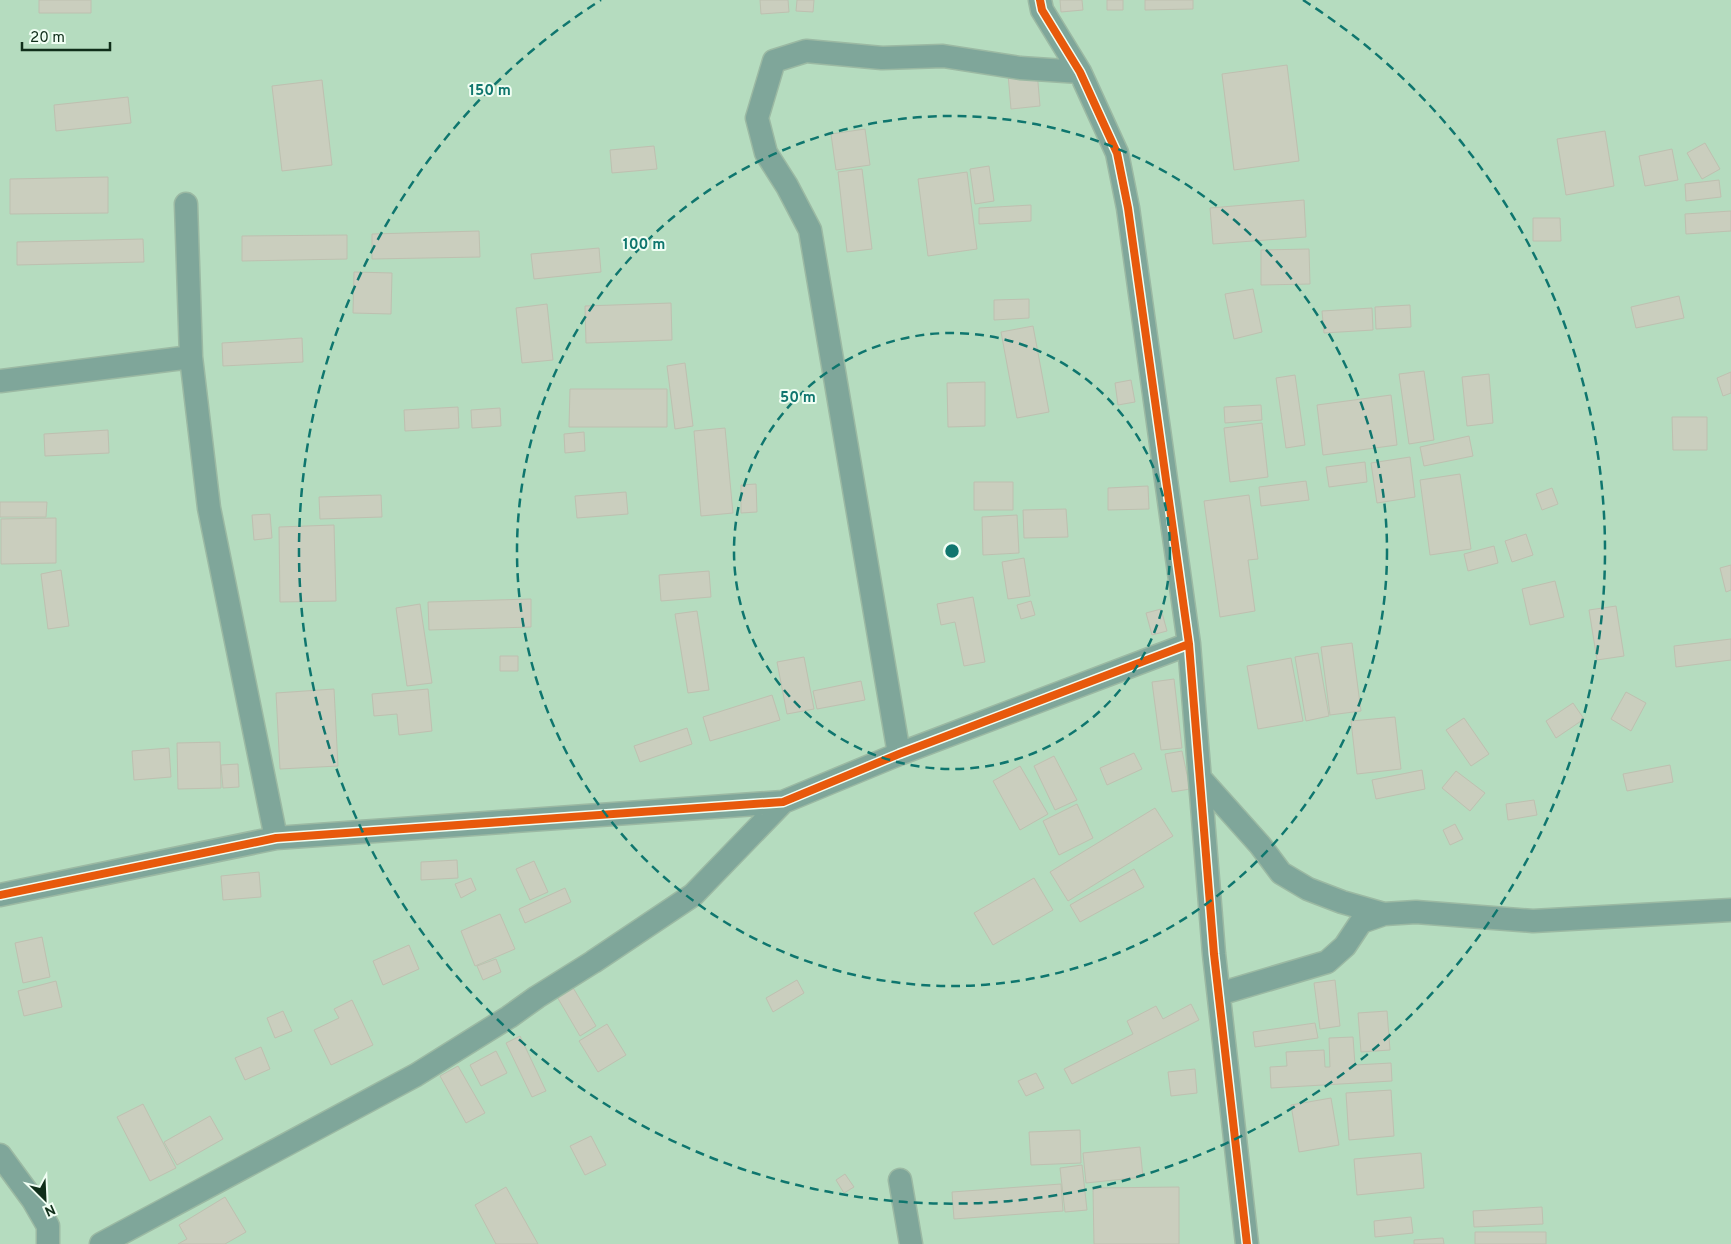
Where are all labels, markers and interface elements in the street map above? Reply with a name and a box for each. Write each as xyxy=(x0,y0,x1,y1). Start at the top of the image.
scale bar xyxy=(22,20,110,52)
text: 20 m xyxy=(30,29,65,48)
text: 150 m xyxy=(469,82,511,101)
text: 100 m xyxy=(623,236,665,255)
text: 50 m xyxy=(780,389,816,408)
centre of rings xyxy=(943,542,961,560)
north arrow xyxy=(20,1174,70,1224)
text: N xyxy=(42,1200,58,1219)

